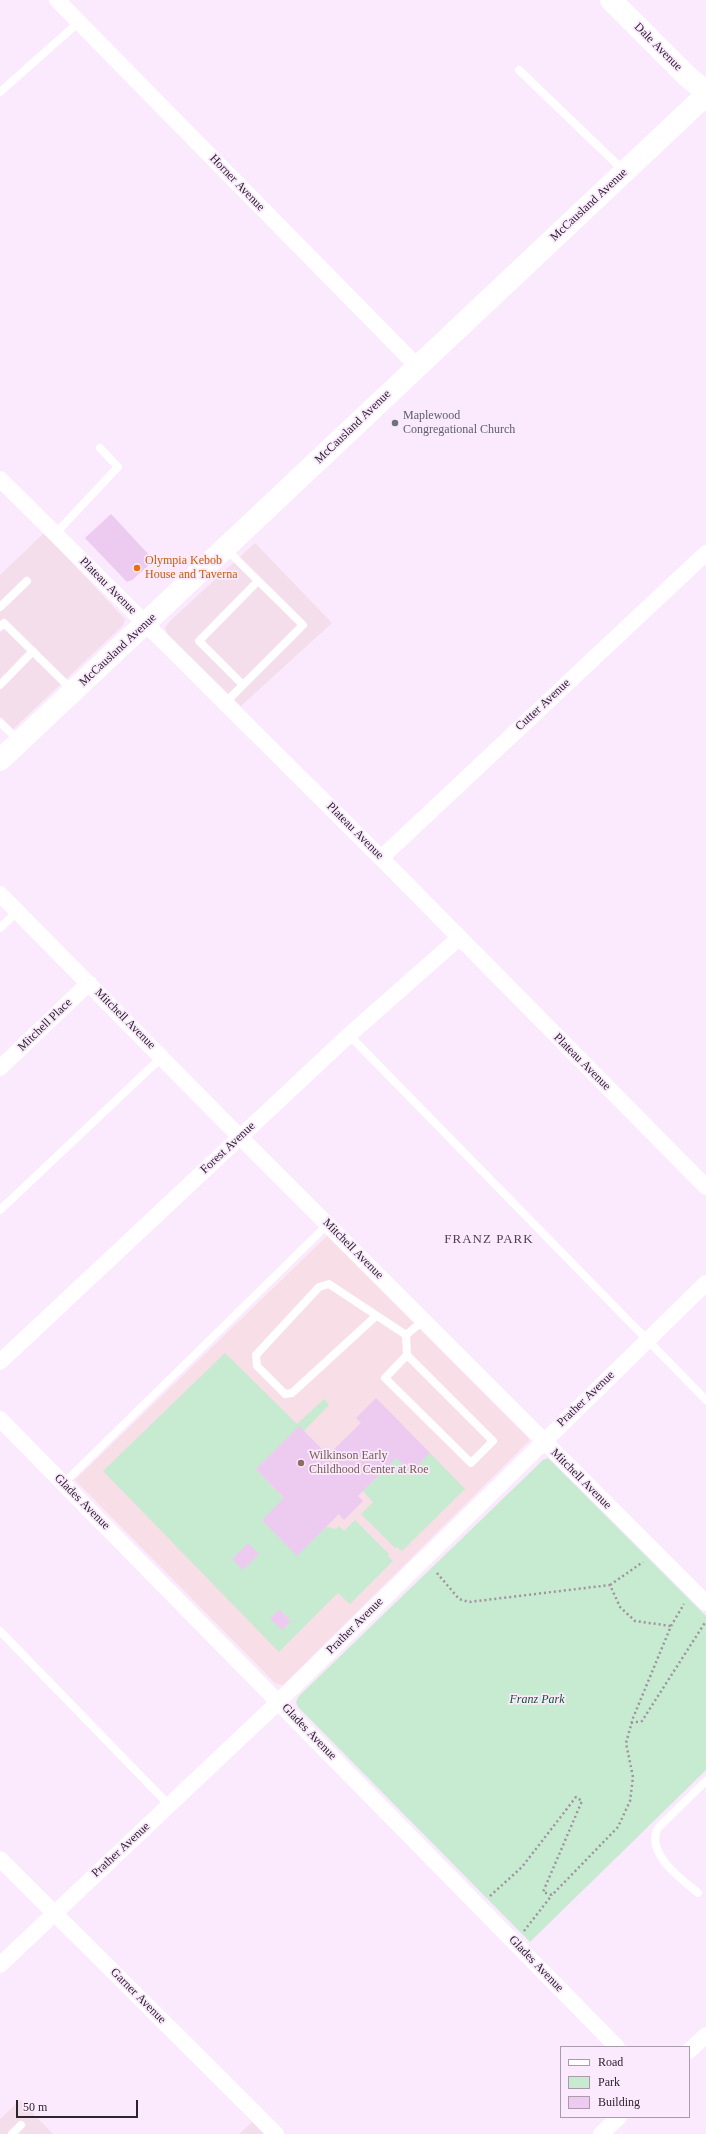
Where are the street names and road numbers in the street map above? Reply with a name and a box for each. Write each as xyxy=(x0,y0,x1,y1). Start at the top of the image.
street label: Dale Avenue xyxy=(631,20,685,74)
street label: Horner Avenue xyxy=(206,152,268,214)
street label: McCausland Avenue xyxy=(547,166,631,244)
street label: McCausland Avenue xyxy=(312,387,394,467)
street label: Plateau Avenue xyxy=(76,554,140,618)
street label: McCausland Avenue xyxy=(76,611,160,689)
street label: Cutter Avenue xyxy=(513,676,573,734)
street label: Plateau Avenue xyxy=(323,799,387,863)
street label: Mitchell Avenue xyxy=(92,986,158,1052)
street label: Mitchell Place xyxy=(15,996,75,1054)
street label: Plateau Avenue xyxy=(550,1030,614,1094)
street label: Forest Avenue xyxy=(198,1119,258,1177)
street label: Mitchell Avenue xyxy=(320,1216,386,1282)
street label: Prather Avenue xyxy=(554,1368,618,1430)
street label: Mitchell Avenue xyxy=(548,1446,614,1512)
street label: Glades Avenue xyxy=(51,1471,113,1533)
street label: Prather Avenue xyxy=(324,1595,386,1657)
street label: Glades Avenue xyxy=(279,1701,339,1763)
street label: Prather Avenue xyxy=(89,1819,153,1881)
street label: Glades Avenue xyxy=(506,1933,566,1995)
street label: Garner Avenue xyxy=(107,1965,169,2027)

